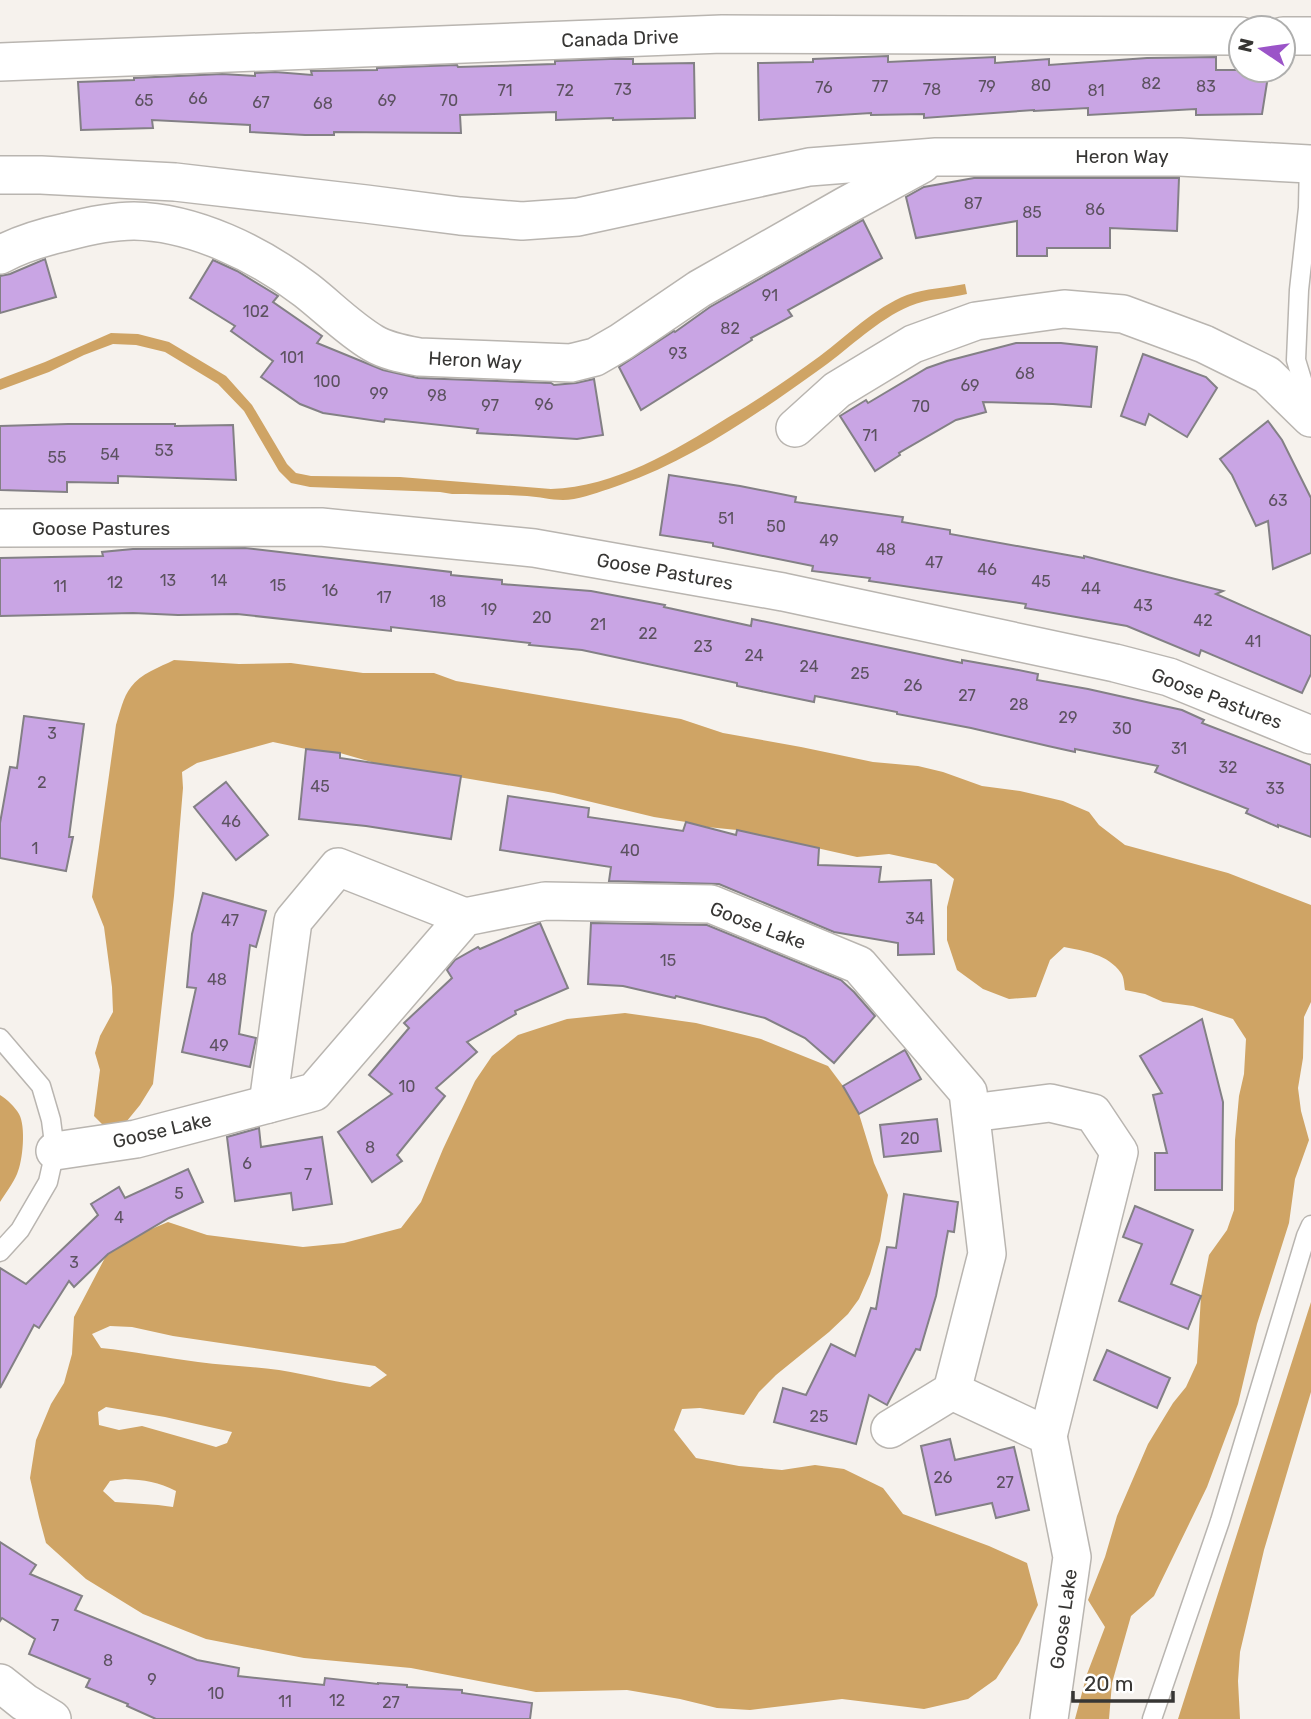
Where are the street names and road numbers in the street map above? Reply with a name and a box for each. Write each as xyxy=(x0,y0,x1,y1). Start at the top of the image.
street label: Canada Drive xyxy=(561,25,679,52)
street label: Heron Way xyxy=(1075,145,1169,168)
street label: Heron Way xyxy=(428,347,522,374)
street label: Goose Pastures xyxy=(32,517,170,540)
street label: Goose Pastures xyxy=(595,548,735,595)
street label: Goose Pastures xyxy=(1148,663,1285,734)
street label: Goose Lake xyxy=(707,897,809,954)
street label: Goose Lake xyxy=(110,1108,214,1153)
street label: Goose Lake xyxy=(1045,1568,1082,1671)

